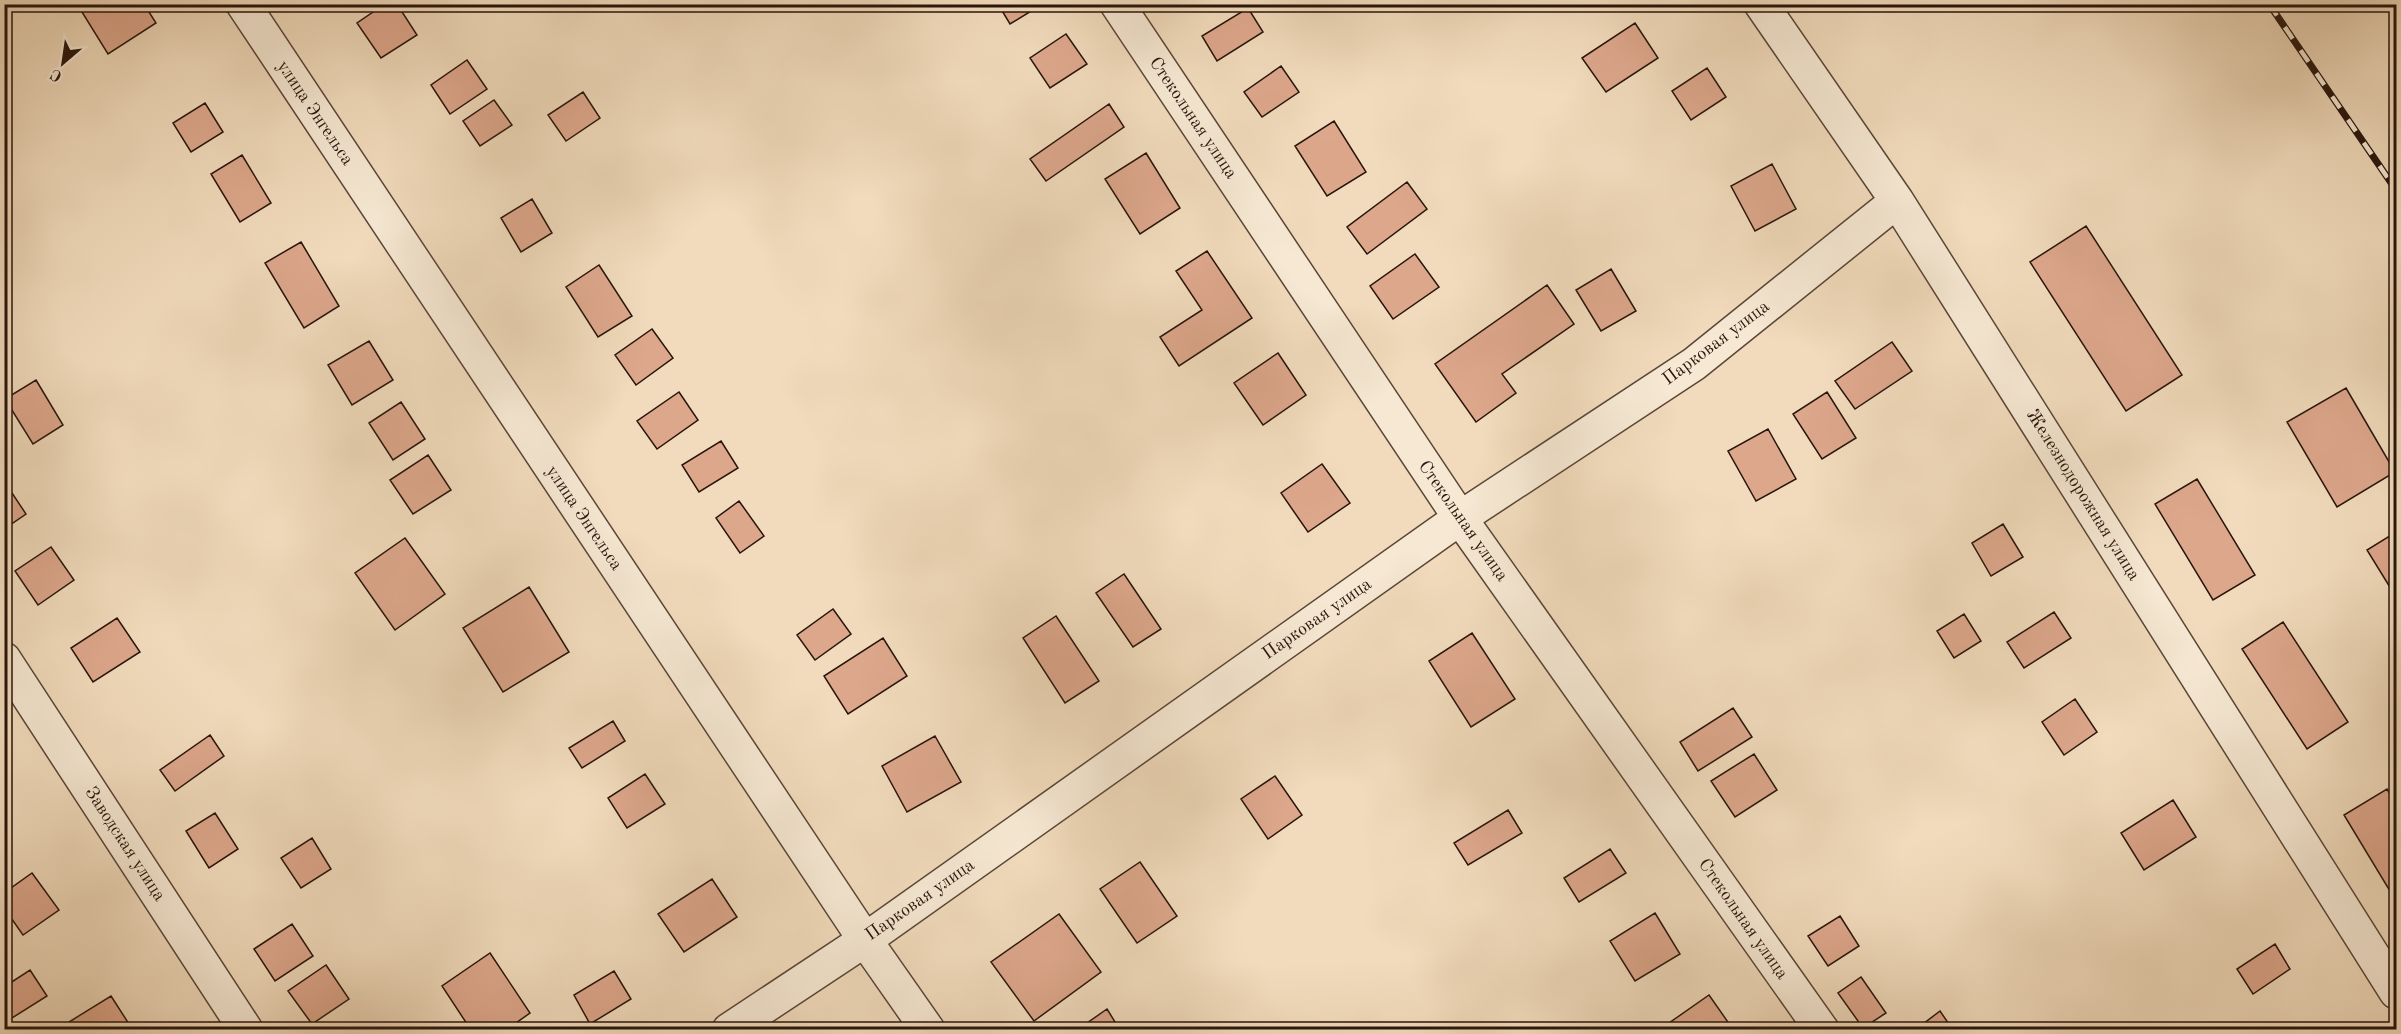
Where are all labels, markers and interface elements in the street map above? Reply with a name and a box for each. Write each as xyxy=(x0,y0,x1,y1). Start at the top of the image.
north arrow xyxy=(33,33,93,93)
street label: Стекольная улица xyxy=(1146,54,1240,182)
street label: улица Энгельса xyxy=(273,57,357,169)
text: С xyxy=(48,65,65,84)
street label: Парковая улица xyxy=(1659,297,1773,389)
street label: Железнодорожная улица xyxy=(2023,406,2143,584)
street label: Стекольная улица xyxy=(1415,457,1511,585)
street label: улица Энгельса xyxy=(542,462,626,574)
street label: Парковая улица xyxy=(1259,575,1375,663)
street label: Заводская улица xyxy=(81,784,169,904)
street label: Стекольная улица xyxy=(1695,855,1791,983)
street label: Парковая улица xyxy=(862,856,978,944)

